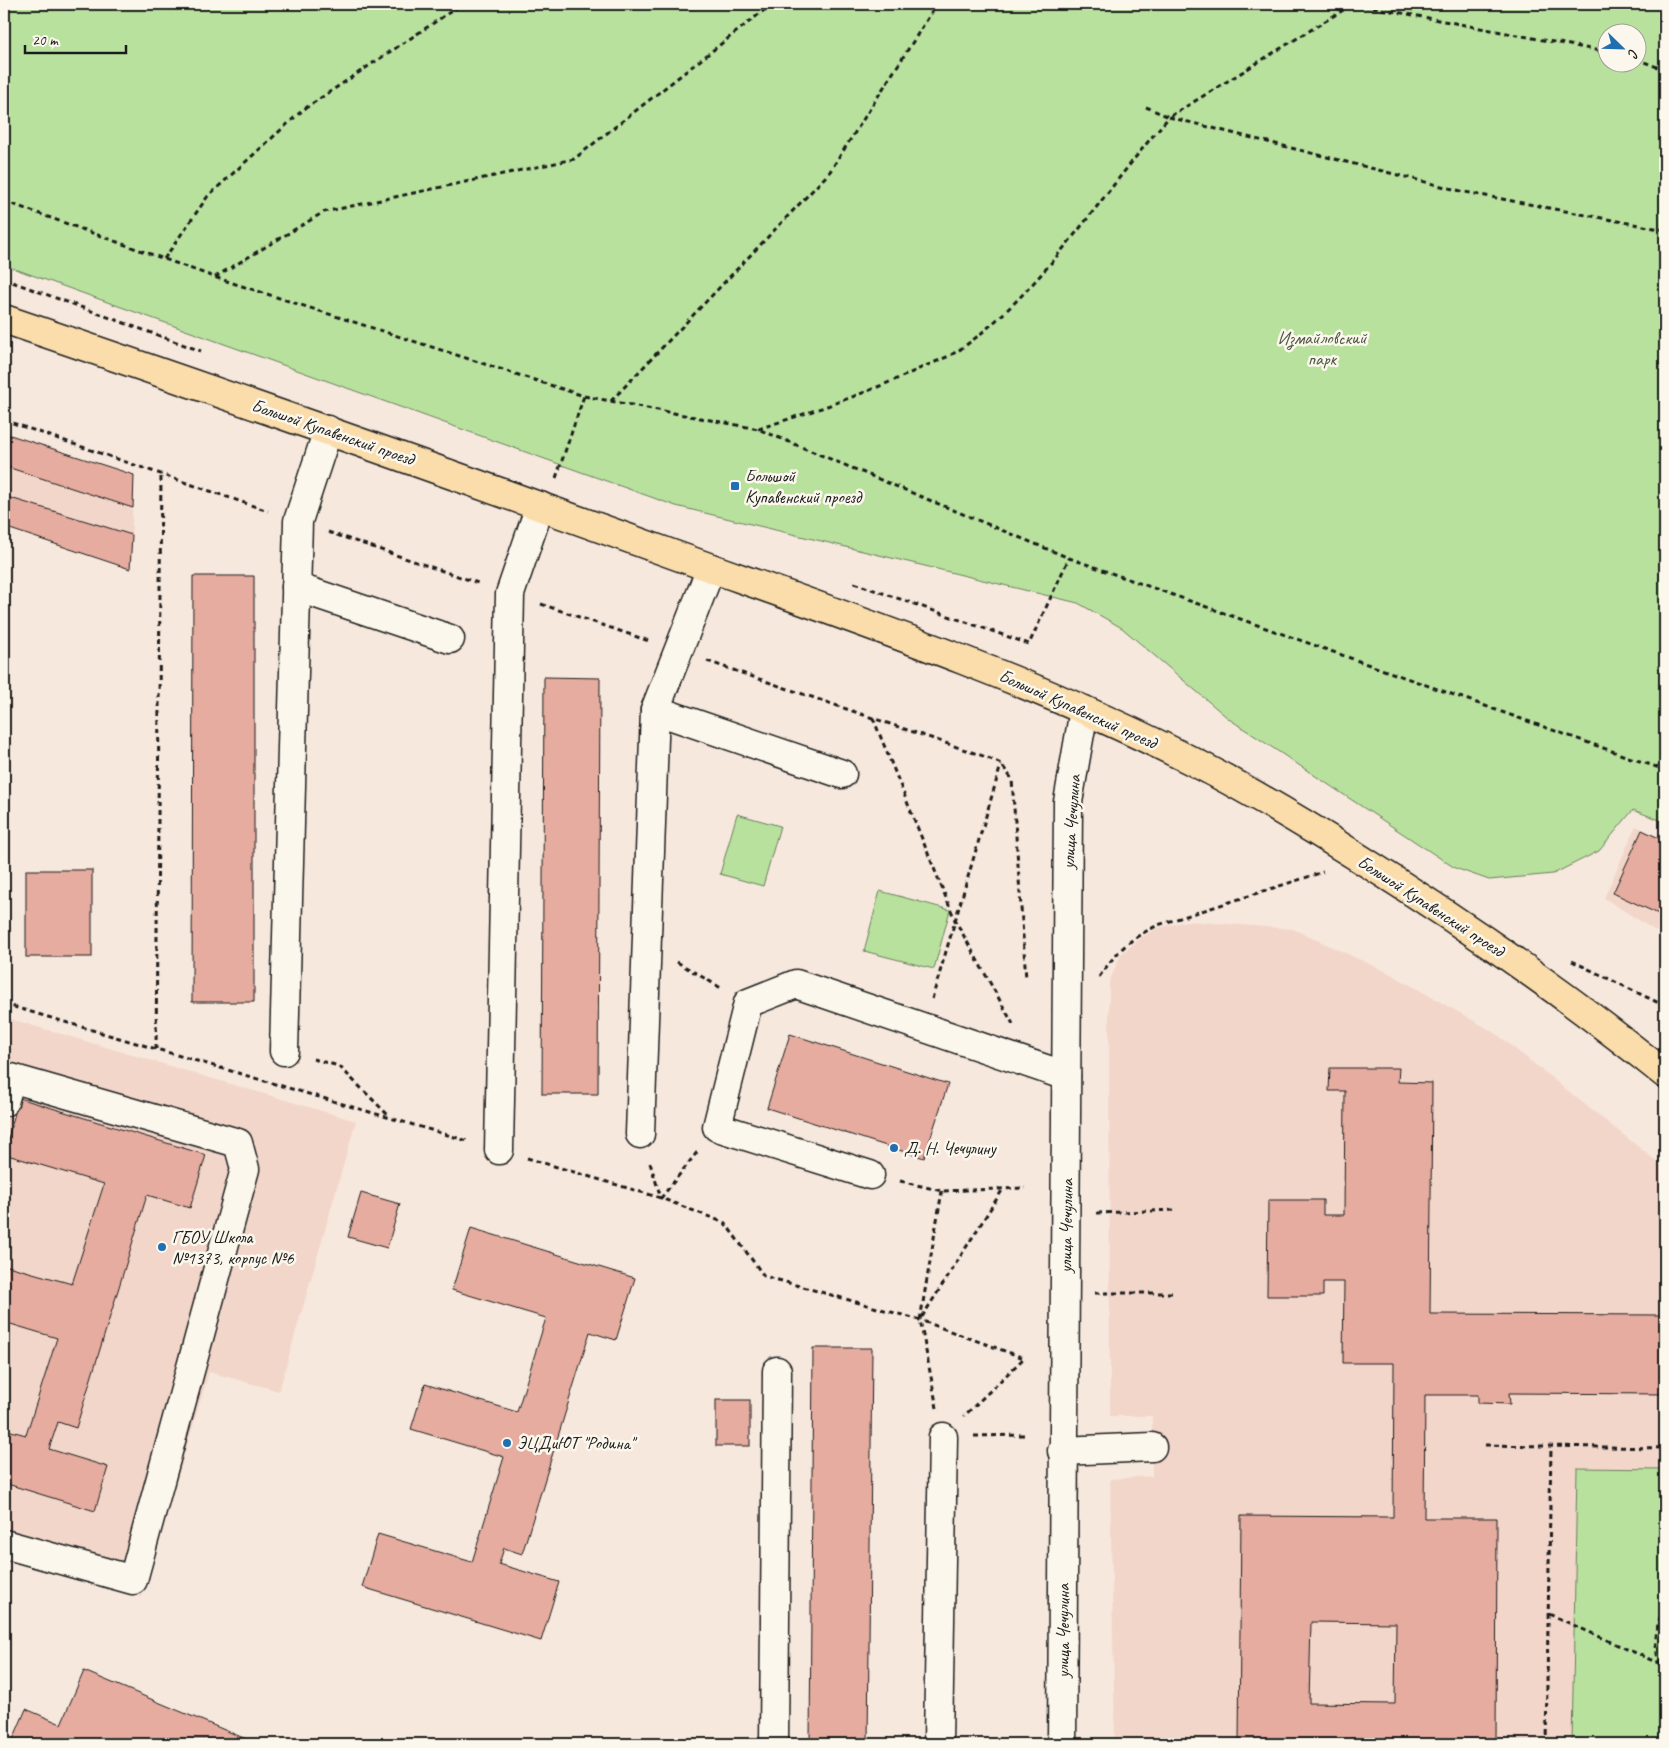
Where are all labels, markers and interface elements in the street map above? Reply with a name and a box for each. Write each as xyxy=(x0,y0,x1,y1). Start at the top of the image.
scale bar xyxy=(25,22,126,54)
north arrow xyxy=(1596,22,1646,72)
text: 20 m xyxy=(32,31,59,50)
text: С xyxy=(1624,46,1643,61)
park label: Измайловский парк xyxy=(1277,327,1368,370)
street label: Большой Купавенский проезд xyxy=(249,394,419,471)
place label: Большой Купавенский проезд xyxy=(745,465,863,508)
marker: Большой Купавенский проезд xyxy=(729,480,741,492)
street label: Большой Купавенский проезд xyxy=(996,664,1162,754)
street label: улица Чечулина xyxy=(1057,773,1085,871)
street label: Большой Купавенский проезд xyxy=(1354,850,1510,963)
place label: Д. Н. Чечулину xyxy=(904,1137,998,1159)
marker: Д. Н. Чечулину xyxy=(888,1142,900,1154)
street label: улица Чечулина xyxy=(1054,1178,1078,1274)
place label: ГБОУ Школа №1373, корпус №6 xyxy=(172,1226,294,1269)
marker: ГБОУ Школа №1373, корпус №6 xyxy=(156,1241,168,1253)
place label: ЭЦДиЮТ "Родина" xyxy=(517,1432,638,1454)
marker: ЭЦДиЮТ "Родина" xyxy=(501,1437,513,1449)
street label: улица Чечулина xyxy=(1052,1583,1074,1679)

